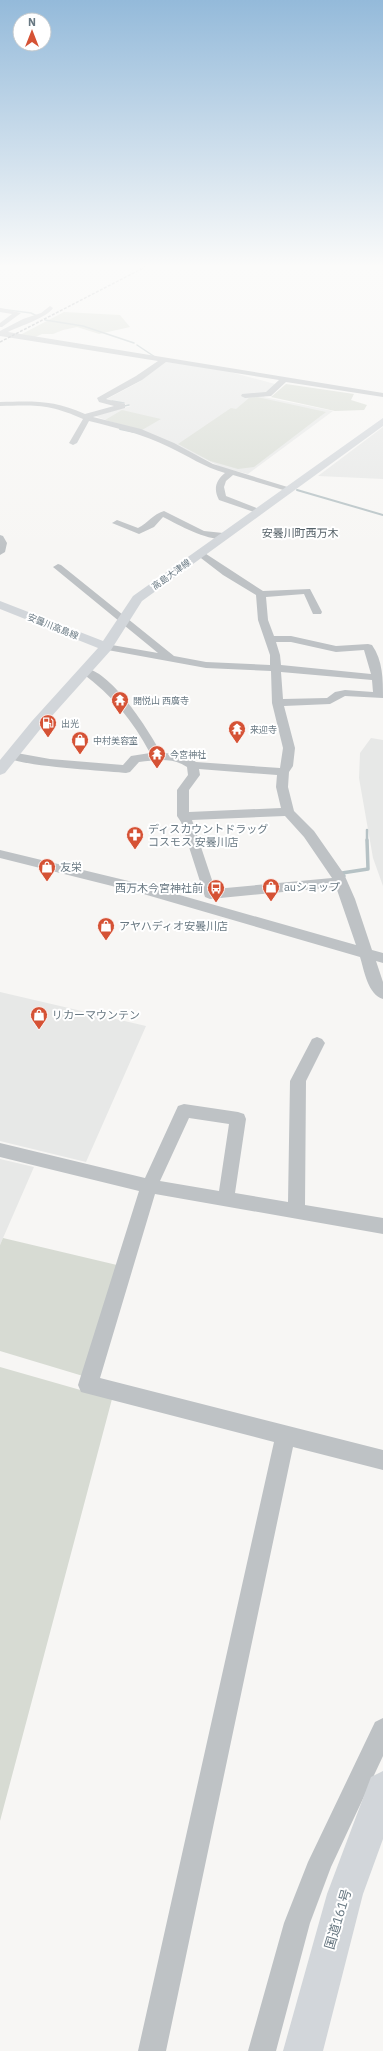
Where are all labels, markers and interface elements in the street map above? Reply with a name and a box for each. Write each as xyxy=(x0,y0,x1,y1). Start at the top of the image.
north arrow xyxy=(12,12,52,52)
text: N xyxy=(28,15,36,29)
district label: 安曇川町西万木 xyxy=(262,526,339,540)
street label: 高島大津線 xyxy=(150,556,193,592)
street label: 安曇川高島線 xyxy=(26,611,81,642)
temple icon: 開悦山 西廣寺 xyxy=(110,690,130,715)
place label: 開悦山 西廣寺 xyxy=(133,695,189,706)
fuel station icon: 出光 xyxy=(38,713,58,738)
place label: 出光 xyxy=(61,718,79,729)
temple icon: 来迎寺 xyxy=(227,719,247,744)
place label: 来迎寺 xyxy=(250,724,277,735)
shop icon: 中村美容室 xyxy=(70,730,90,755)
place label: 中村美容室 xyxy=(93,735,138,746)
temple icon: 今宮神社 xyxy=(147,744,167,769)
place label: 今宮神社 xyxy=(170,749,206,760)
place label: ディスカウントドラッグ コスモス 安曇川店 xyxy=(148,822,268,849)
pharmacy icon: ディスカウントドラッグ コスモス 安曇川店 xyxy=(125,825,145,850)
shop icon: 友栄 xyxy=(37,857,57,882)
place label: 友栄 xyxy=(60,860,82,874)
shop icon: auショップ xyxy=(261,877,281,902)
bus stop icon: 西万木今宮神社前 xyxy=(206,878,226,903)
place label: auショップ xyxy=(284,880,340,894)
place label: 西万木今宮神社前 xyxy=(115,881,203,895)
shop icon: アヤハディオ安曇川店 xyxy=(96,916,116,941)
place label: アヤハディオ安曇川店 xyxy=(119,919,228,933)
shop icon: リカーマウンテン xyxy=(29,1005,49,1030)
place label: リカーマウンテン xyxy=(52,1008,140,1022)
street label: 国道161号 xyxy=(321,1887,355,1951)

